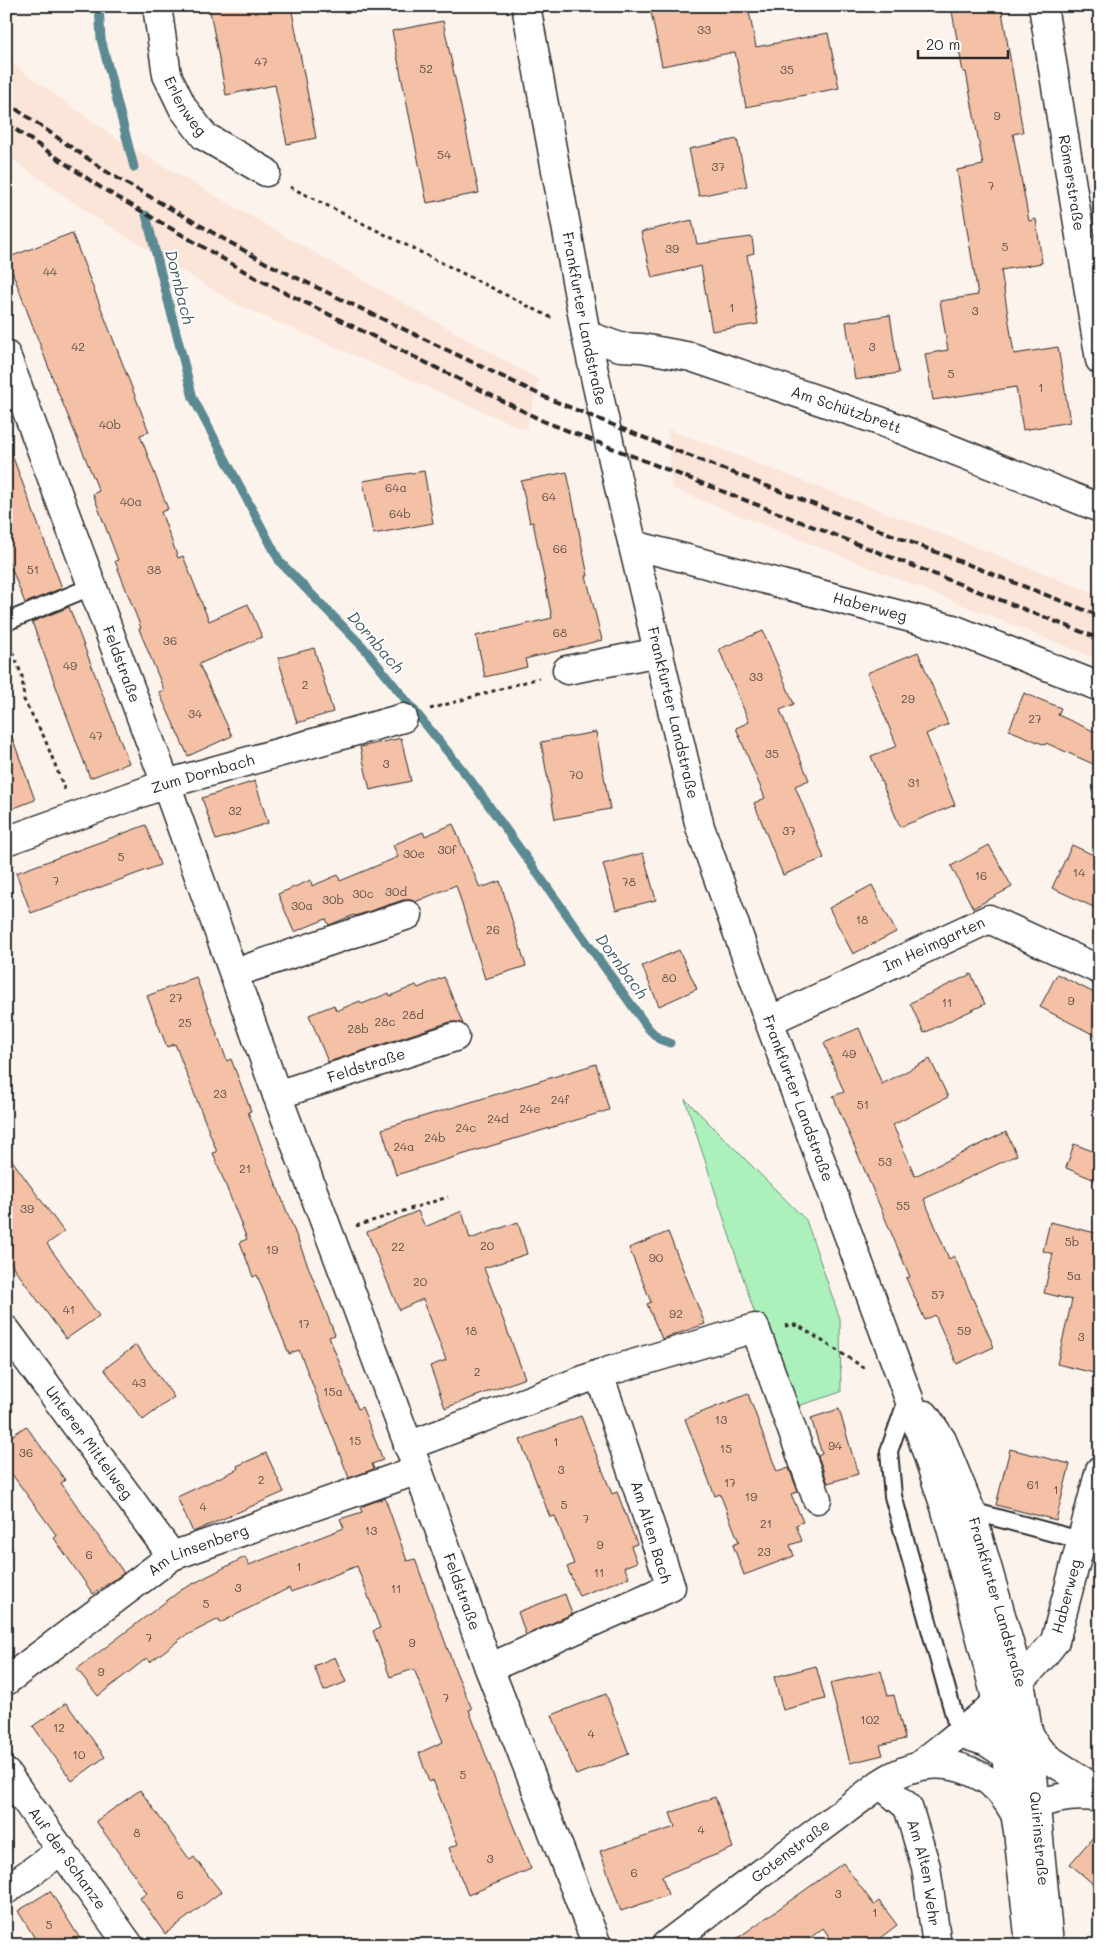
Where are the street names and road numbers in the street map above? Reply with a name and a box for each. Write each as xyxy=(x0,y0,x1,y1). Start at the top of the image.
street label: Erlenweg xyxy=(160,73,212,140)
street label: Römerstraße xyxy=(1055,133,1090,232)
street label: Frankfurter Landstraße xyxy=(558,230,612,407)
street label: Am Schützbrett xyxy=(789,381,905,438)
street label: Haberweg xyxy=(831,587,910,626)
street label: Feldstraße xyxy=(99,623,146,705)
street label: Frankfurter Landstraße xyxy=(644,625,704,800)
street label: Zum Dornbach xyxy=(148,749,256,798)
street label: Im Heimgarten xyxy=(880,911,988,976)
street label: Frankfurter Landstraße xyxy=(759,1012,839,1184)
street label: Feldstraße xyxy=(325,1043,407,1087)
street label: Unterer Mittelweg xyxy=(41,1382,138,1503)
street label: Am Alten Bach xyxy=(627,1478,677,1585)
street label: Frankfurter Landstraße xyxy=(964,1515,1032,1689)
street label: Am Linsenberg xyxy=(143,1519,251,1580)
street label: Feldstraße xyxy=(440,1550,486,1633)
street label: Haberweg xyxy=(1046,1556,1085,1635)
street label: Quirinstraße xyxy=(1026,1790,1054,1886)
street label: Auf der Schanze xyxy=(24,1803,111,1913)
street label: Gotenstraße xyxy=(747,1814,834,1887)
street label: Am Alten Wehr xyxy=(903,1817,945,1927)

